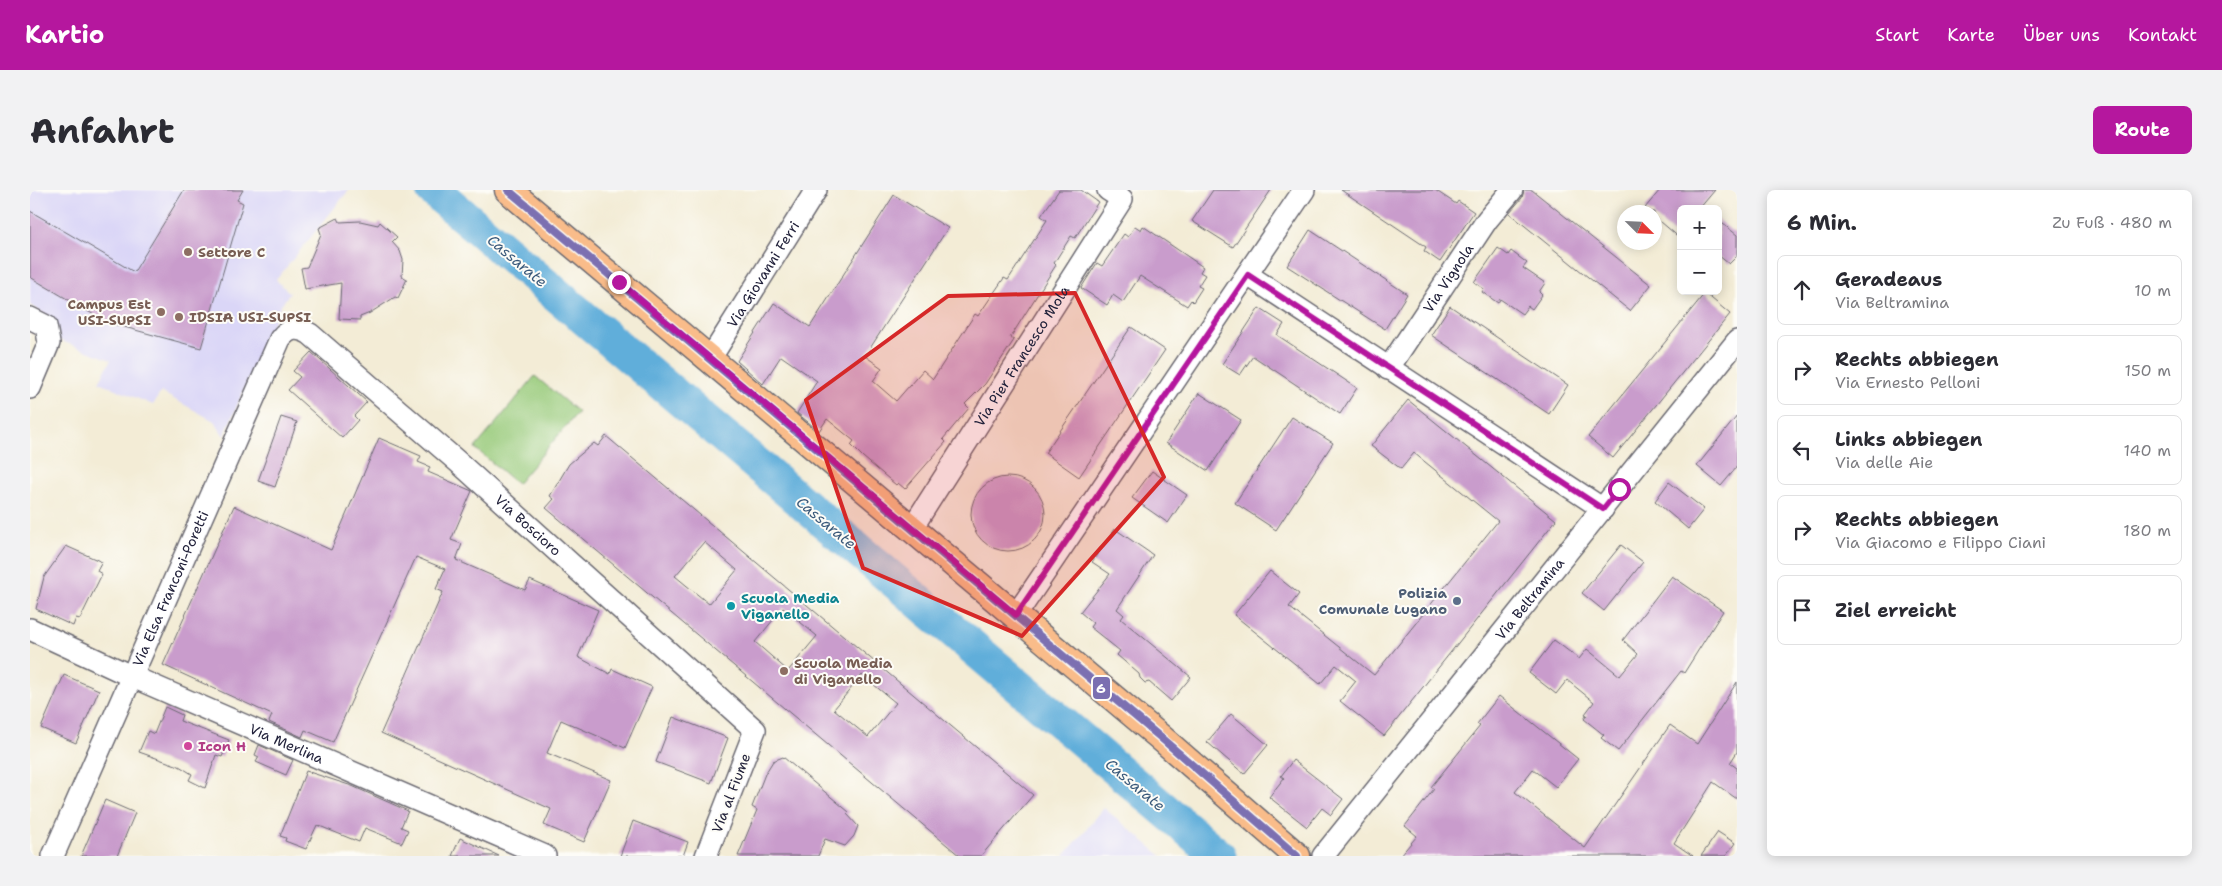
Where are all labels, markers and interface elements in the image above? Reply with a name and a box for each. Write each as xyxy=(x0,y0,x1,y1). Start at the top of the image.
text: Kartio xyxy=(25,19,104,51)
text: Start xyxy=(1875,23,1919,47)
text: Karte xyxy=(1947,23,1995,47)
text: Über uns xyxy=(2023,23,2100,47)
text: Kontakt xyxy=(2128,23,2197,47)
button: Route xyxy=(2093,106,2192,154)
text: Anfahrt xyxy=(30,107,174,154)
north arrow xyxy=(1617,205,1662,250)
map controls xyxy=(1677,205,1722,295)
button: + xyxy=(1677,205,1722,250)
text: 6 Min. xyxy=(1787,209,1857,237)
text: Zu Fuß · 480 m xyxy=(2052,212,2172,233)
street label: Via Giovanni Ferri xyxy=(723,218,803,331)
water label: Cassarate xyxy=(483,230,551,292)
street label: Via Vignola xyxy=(1419,240,1478,316)
place label: Settore C xyxy=(198,243,265,261)
marker: Settore C xyxy=(182,246,194,258)
button: − xyxy=(1677,250,1722,295)
text: Geradeaus xyxy=(1835,267,1942,292)
route end xyxy=(608,271,631,294)
icon: ahead xyxy=(1788,276,1816,304)
text: 10 m xyxy=(2134,280,2171,301)
street label: Via Pier Francesco Mola xyxy=(970,282,1074,430)
text: Via Beltramina xyxy=(1835,292,1949,313)
place label: Campus Est USI-SUPSI xyxy=(67,295,151,329)
marker: Campus Est USI-SUPSI xyxy=(155,306,167,318)
place label: IDSIA USI-SUPSI xyxy=(189,308,311,326)
marker: IDSIA USI-SUPSI xyxy=(173,311,185,323)
text: Rechts abbiegen xyxy=(1835,347,1999,372)
icon: right xyxy=(1788,356,1816,384)
text: 150 m xyxy=(2124,360,2171,381)
text: Via Ernesto Pelloni xyxy=(1835,372,1980,393)
text: Links abbiegen xyxy=(1835,427,1982,452)
icon: left xyxy=(1788,436,1816,464)
text: 140 m xyxy=(2124,440,2171,461)
text: Via delle Aie xyxy=(1835,452,1933,473)
route start xyxy=(1608,478,1631,501)
street label: Via Boscioro xyxy=(491,491,565,560)
water label: Cassarate xyxy=(792,492,860,554)
text: Rechts abbiegen xyxy=(1835,507,1999,532)
street label: Via Elsa Franconi-Poretti xyxy=(128,508,212,669)
icon: right xyxy=(1788,516,1816,544)
text: 180 m xyxy=(2123,520,2171,541)
text: Via Giacomo e Filippo Ciani xyxy=(1835,532,2046,553)
street label: Via Beltramina xyxy=(1491,554,1568,643)
place label: Polizia Comunale Lugano xyxy=(1319,584,1447,618)
place label: Scuola Media Viganello xyxy=(741,589,840,623)
marker: Polizia Comunale Lugano xyxy=(1451,595,1463,607)
icon: arrive xyxy=(1788,596,1816,624)
text: Ziel erreicht xyxy=(1835,598,1956,623)
marker: Scuola Media Viganello xyxy=(725,600,737,612)
place label: Scuola Media di Viganello xyxy=(794,654,893,688)
marker: Scuola Media di Viganello xyxy=(778,665,790,677)
line badge: 6 xyxy=(1092,676,1111,700)
text: 6 xyxy=(1096,679,1106,697)
street label: Via Merlina xyxy=(247,720,327,768)
place label: Icon H xyxy=(198,737,246,755)
marker: Icon H xyxy=(182,740,194,752)
street label: Via al Fiume xyxy=(708,751,754,835)
water label: Cassarate xyxy=(1101,754,1169,816)

